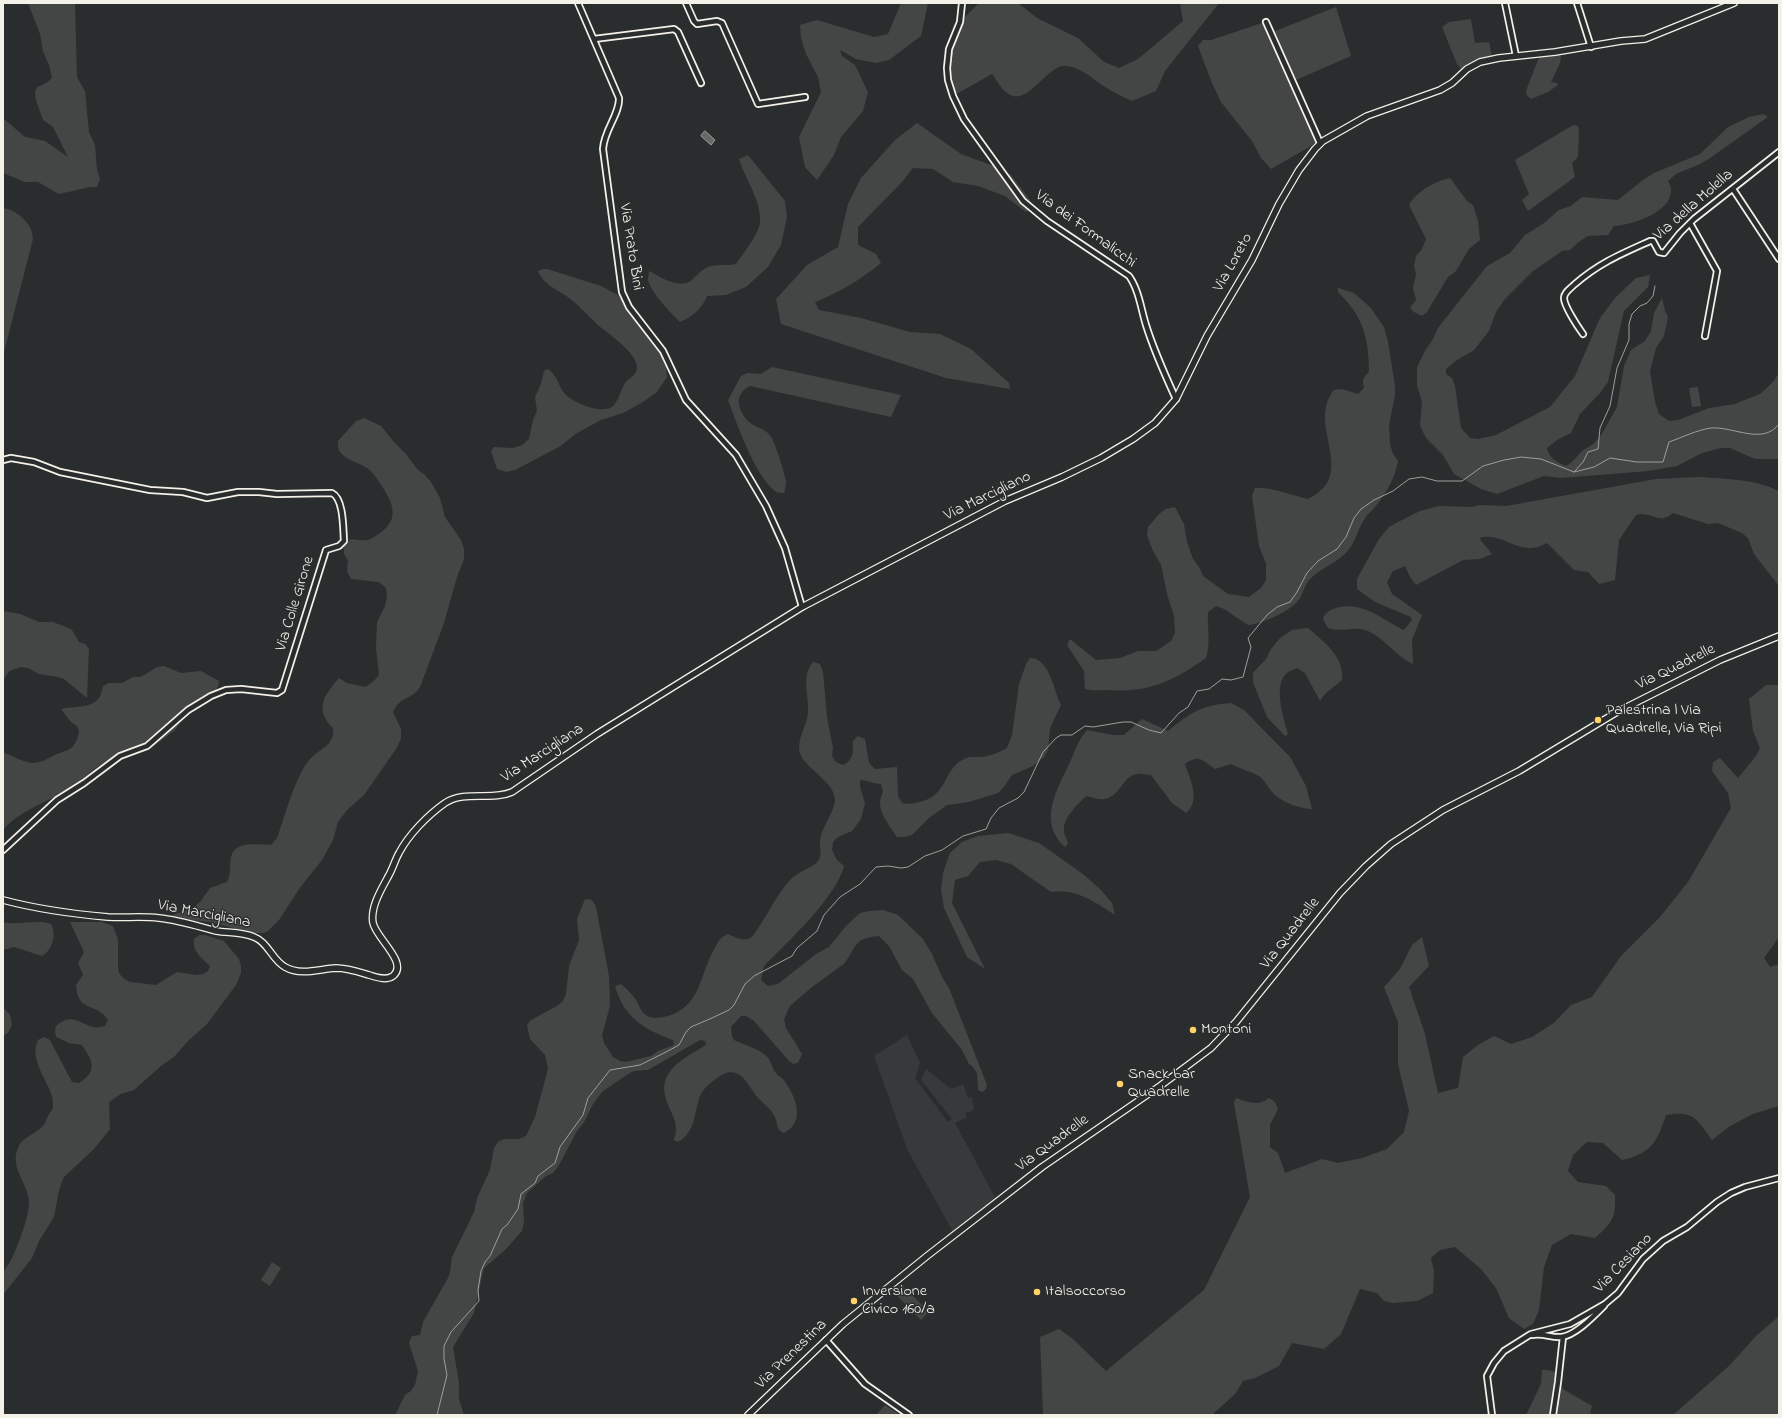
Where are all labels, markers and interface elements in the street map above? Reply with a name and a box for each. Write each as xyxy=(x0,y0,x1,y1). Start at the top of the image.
street label: Via della Molella xyxy=(1650,166,1738,246)
street label: Via dei Formalicchi xyxy=(1031,187,1139,273)
street label: Via Prato Bini xyxy=(614,202,646,292)
street label: Via Loreto xyxy=(1210,230,1258,296)
street label: Via Marcigliano xyxy=(941,468,1035,526)
street label: Via Colle Girone xyxy=(272,554,320,654)
street label: Via Quadrelle xyxy=(1633,641,1719,695)
place label: Palestrina | Via Quadrelle, Via Ripi xyxy=(1606,701,1722,739)
marker: Palestrina | Via Quadrelle, Via Ripi xyxy=(1593,715,1603,725)
street label: Via Marcigliana xyxy=(498,720,588,788)
street label: Via Quadrelle xyxy=(1257,894,1325,974)
street label: Via Marcigliana xyxy=(156,897,252,933)
place label: Montoni xyxy=(1201,1020,1251,1040)
marker: Montoni xyxy=(1188,1025,1198,1035)
place label: Snack bar Quadrelle xyxy=(1128,1065,1195,1103)
marker: Snack bar Quadrelle xyxy=(1115,1079,1125,1089)
street label: Via Quadrelle xyxy=(1013,1111,1093,1177)
street label: Via Cesiano xyxy=(1591,1230,1657,1298)
place label: Inversione Civico 160/a xyxy=(862,1282,935,1320)
place label: Italsoccorso xyxy=(1045,1282,1126,1302)
marker: Italsoccorso xyxy=(1032,1287,1042,1297)
marker: Inversione Civico 160/a xyxy=(849,1296,859,1306)
street label: Via Prenestina xyxy=(752,1316,832,1394)

